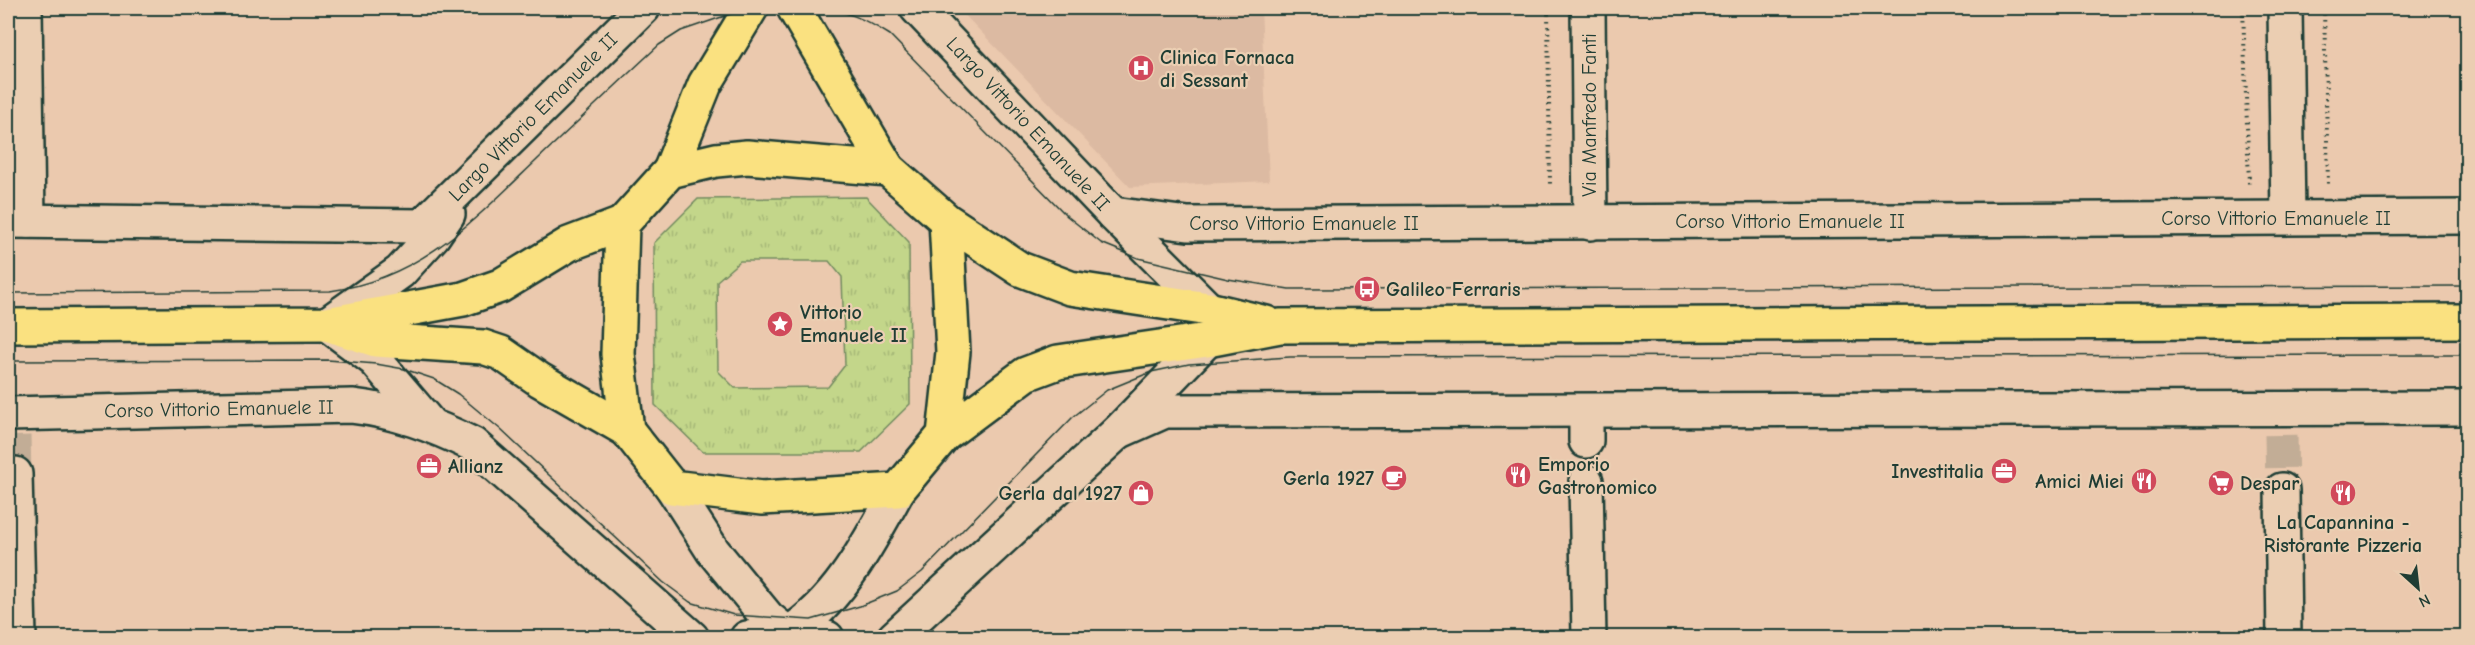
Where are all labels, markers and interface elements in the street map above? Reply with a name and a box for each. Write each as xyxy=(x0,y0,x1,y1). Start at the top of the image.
street label: Largo Vittorio Emanuele II xyxy=(444,28,622,206)
street label: Largo Vittorio Emanuele II xyxy=(942,33,1114,216)
street label: Via Manfredo Fanti xyxy=(1578,33,1601,197)
place label: Clinica Fornaca di Sessant xyxy=(1160,46,1295,92)
hospital icon: Clinica Fornaca di Sessant xyxy=(1126,53,1156,83)
street label: Corso Vittorio Emanuele II xyxy=(2161,207,2391,230)
street label: Corso Vittorio Emanuele II xyxy=(1675,210,1905,233)
street label: Corso Vittorio Emanuele II xyxy=(1189,212,1419,235)
bus stop icon: Galileo Ferraris xyxy=(1352,274,1382,304)
place label: Galileo Ferraris xyxy=(1386,278,1520,301)
place label: Vittorio Emanuele II xyxy=(800,301,907,347)
place icon: Vittorio Emanuele II xyxy=(765,309,795,339)
street label: Corso Vittorio Emanuele II xyxy=(104,395,334,423)
office icon: Allianz xyxy=(414,451,444,481)
place label: Emporio Gastronomico xyxy=(1538,453,1657,499)
place label: Allianz xyxy=(448,455,503,478)
office icon: Investitalia xyxy=(1989,456,2019,486)
restaurant icon: Emporio Gastronomico xyxy=(1503,460,1533,490)
place label: Investitalia xyxy=(1891,460,1984,483)
cafe icon: Gerla 1927 xyxy=(1379,463,1409,493)
restaurant icon: Amici Miei xyxy=(2129,466,2159,496)
place label: Gerla 1927 xyxy=(1283,467,1374,490)
supermarket icon: Despar xyxy=(2206,468,2236,498)
place label: Amici Miei xyxy=(2035,470,2124,493)
place label: Despar xyxy=(2240,472,2299,495)
shop icon: Gerla dal 1927 xyxy=(1126,478,1156,508)
restaurant icon: La Capannina - Ristorante Pizzeria xyxy=(2328,478,2358,508)
place label: Gerla dal 1927 xyxy=(998,482,1122,505)
place label: La Capannina - Ristorante Pizzeria xyxy=(2264,511,2422,557)
north arrow xyxy=(2388,558,2448,618)
text: N xyxy=(2416,590,2433,611)

